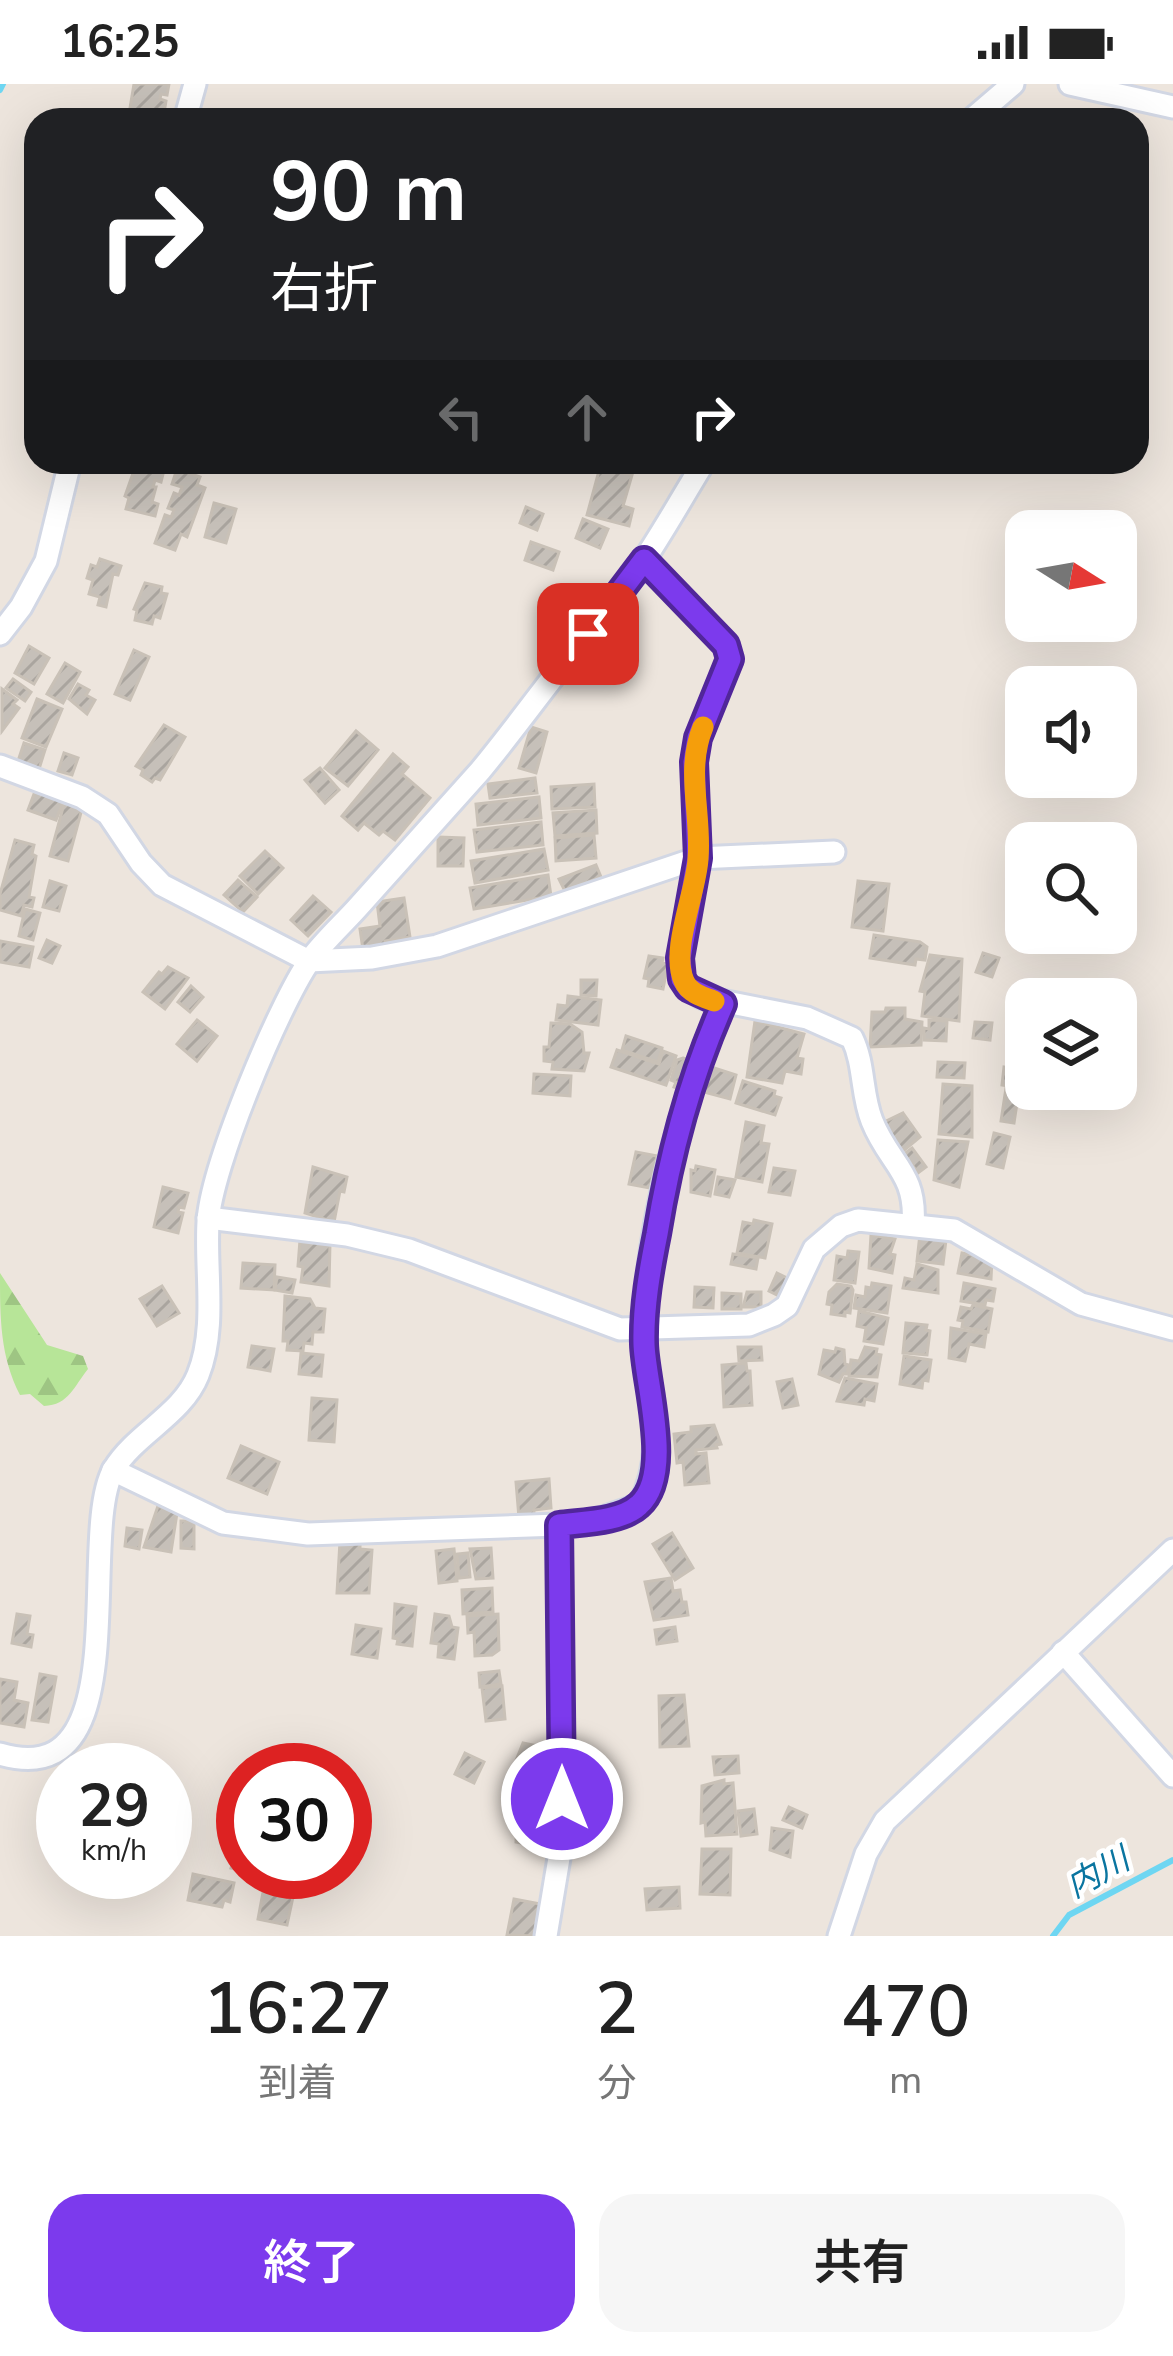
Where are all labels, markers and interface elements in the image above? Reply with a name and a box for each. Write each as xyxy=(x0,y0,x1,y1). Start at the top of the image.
text: 16:25 xyxy=(60,12,179,73)
text: 90 m xyxy=(270,135,467,250)
icon: right xyxy=(72,156,228,312)
text: 右折 xyxy=(270,252,378,326)
icon: left xyxy=(428,384,494,450)
icon: ahead xyxy=(554,384,620,450)
icon: right xyxy=(680,384,746,450)
north arrow xyxy=(1005,510,1137,642)
map controls xyxy=(1005,510,1137,1110)
pin xyxy=(537,583,639,685)
icon: arrive xyxy=(555,601,621,667)
button: sound xyxy=(1005,666,1137,798)
button: search xyxy=(1005,822,1137,954)
button: layers xyxy=(1005,978,1137,1110)
position arrow xyxy=(499,1736,625,1862)
speed limit sign: 30 xyxy=(216,1743,372,1899)
text: 29 xyxy=(78,1765,150,1847)
text: km/h xyxy=(81,1830,147,1871)
water label: 内川 xyxy=(1058,1836,1140,1909)
text: 16:27 xyxy=(203,1960,392,2058)
text: 2 xyxy=(595,1960,638,2058)
text: 470 xyxy=(841,1963,970,2061)
text: m xyxy=(889,2054,922,2107)
text: 到着 xyxy=(259,2057,337,2110)
text: 分 xyxy=(597,2057,636,2110)
button: 終了 xyxy=(48,2194,575,2332)
button: 共有 xyxy=(599,2194,1125,2332)

